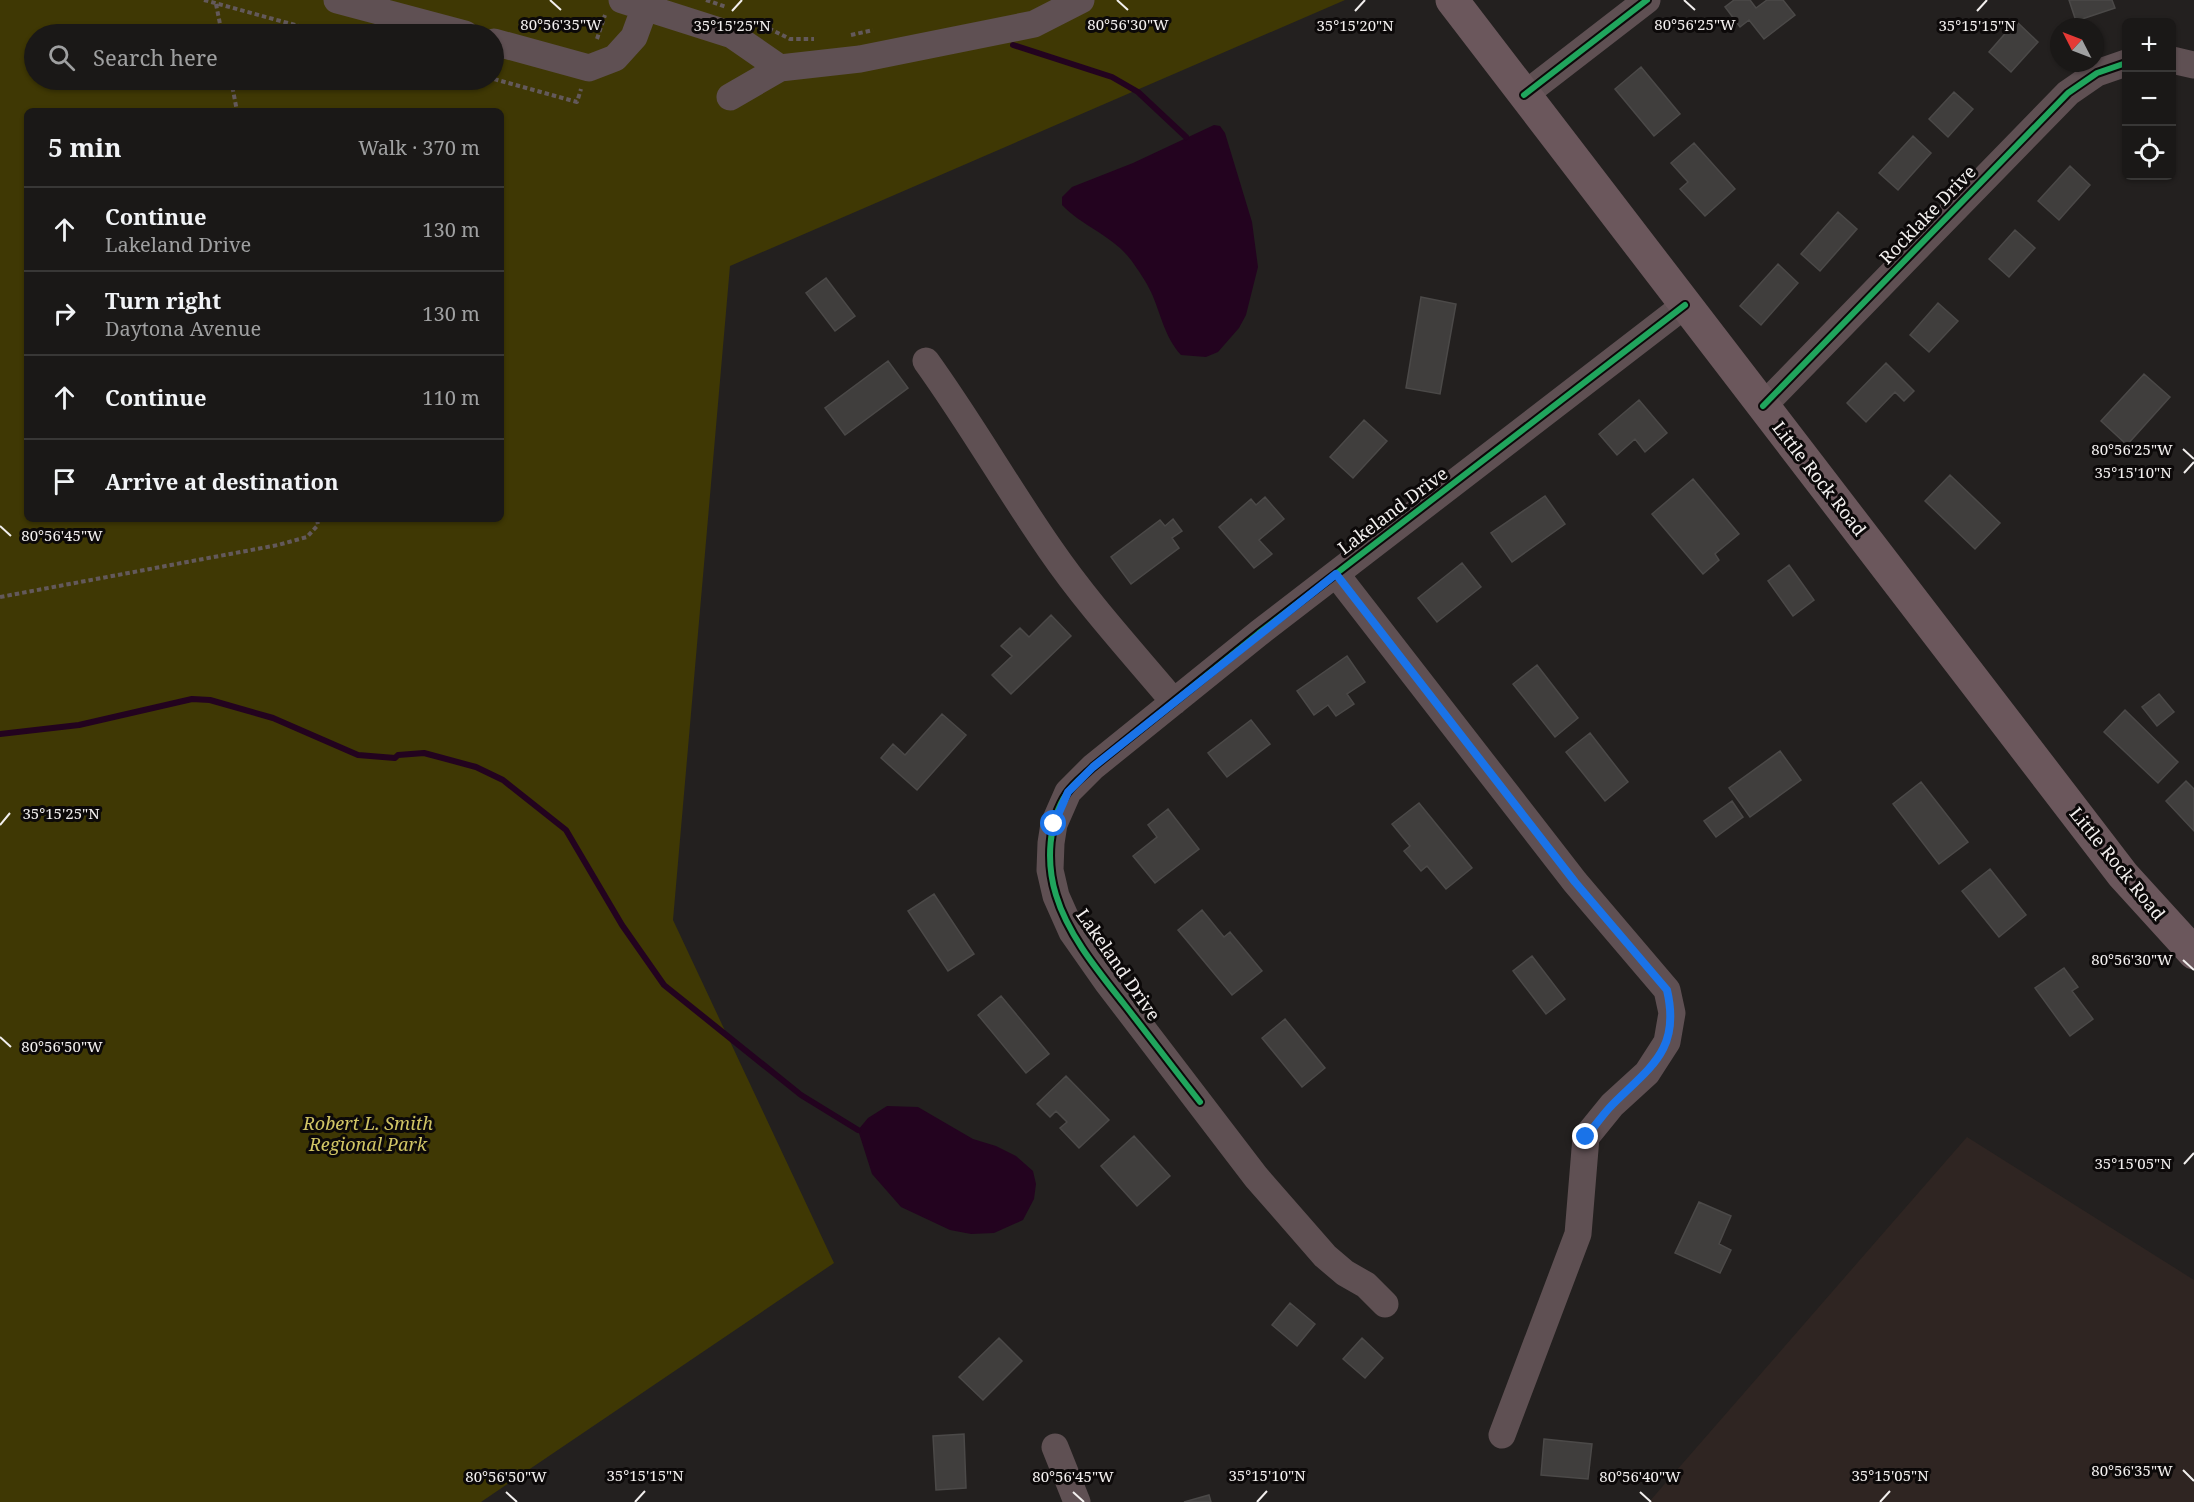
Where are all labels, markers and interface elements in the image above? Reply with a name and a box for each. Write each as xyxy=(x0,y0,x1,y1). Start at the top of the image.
text: 80°56'35"W xyxy=(520,14,602,34)
text: 80°56'30"W xyxy=(1087,14,1169,34)
text: 80°56'25"W xyxy=(1654,14,1736,34)
text: 35°15'25"N xyxy=(693,15,771,35)
text: 35°15'20"N xyxy=(1316,15,1394,35)
text: 35°15'15"N xyxy=(1938,15,2016,35)
north arrow xyxy=(2050,18,2104,72)
map controls xyxy=(2122,18,2176,180)
button: + xyxy=(2122,18,2176,72)
search box xyxy=(24,24,504,90)
icon: search xyxy=(45,41,78,74)
text: Search here xyxy=(93,42,218,72)
button: − xyxy=(2122,72,2176,126)
button: locate xyxy=(2122,126,2176,180)
text: 5 min xyxy=(48,129,122,165)
text: Walk · 370 m xyxy=(358,134,480,161)
street label: Rocklake Drive xyxy=(1874,160,1981,269)
text: Continue xyxy=(105,201,207,231)
icon: ahead xyxy=(48,213,81,246)
text: 130 m xyxy=(422,216,480,243)
text: Lakeland Drive xyxy=(105,231,251,258)
text: Turn right xyxy=(105,285,221,315)
icon: right xyxy=(48,297,81,330)
text: 130 m xyxy=(422,300,480,327)
text: Daytona Avenue xyxy=(105,315,261,342)
icon: ahead xyxy=(48,381,81,414)
text: Continue xyxy=(105,382,207,412)
text: 110 m xyxy=(422,384,480,411)
street label: Little Rock Road xyxy=(1767,416,1872,541)
text: 80°56'25"W xyxy=(2091,439,2173,459)
street label: Lakeland Drive xyxy=(1333,461,1452,559)
text: 35°15'10"N xyxy=(2094,462,2172,482)
icon: arrive xyxy=(48,465,81,498)
text: Arrive at destination xyxy=(105,466,339,496)
text: 80°56'45"W xyxy=(21,525,103,545)
street label: Little Rock Road xyxy=(2065,802,2171,925)
text: 35°15'25"N xyxy=(22,803,100,823)
route start xyxy=(1040,810,1066,836)
street label: Lakeland Drive xyxy=(1071,904,1166,1025)
text: 80°56'30"W xyxy=(2091,949,2173,969)
text: 80°56'50"W xyxy=(21,1036,103,1056)
park label: Robert L. Smith Regional Park xyxy=(302,1111,433,1156)
route end xyxy=(1572,1123,1598,1149)
text: 35°15'05"N xyxy=(2094,1153,2172,1173)
text: 80°56'35"W xyxy=(2091,1460,2173,1480)
text: 35°15'15"N xyxy=(606,1465,684,1485)
text: 35°15'10"N xyxy=(1228,1465,1306,1485)
text: 35°15'05"N xyxy=(1851,1465,1929,1485)
text: 80°56'50"W xyxy=(465,1466,547,1486)
text: 80°56'45"W xyxy=(1032,1466,1114,1486)
text: 80°56'40"W xyxy=(1599,1466,1681,1486)

